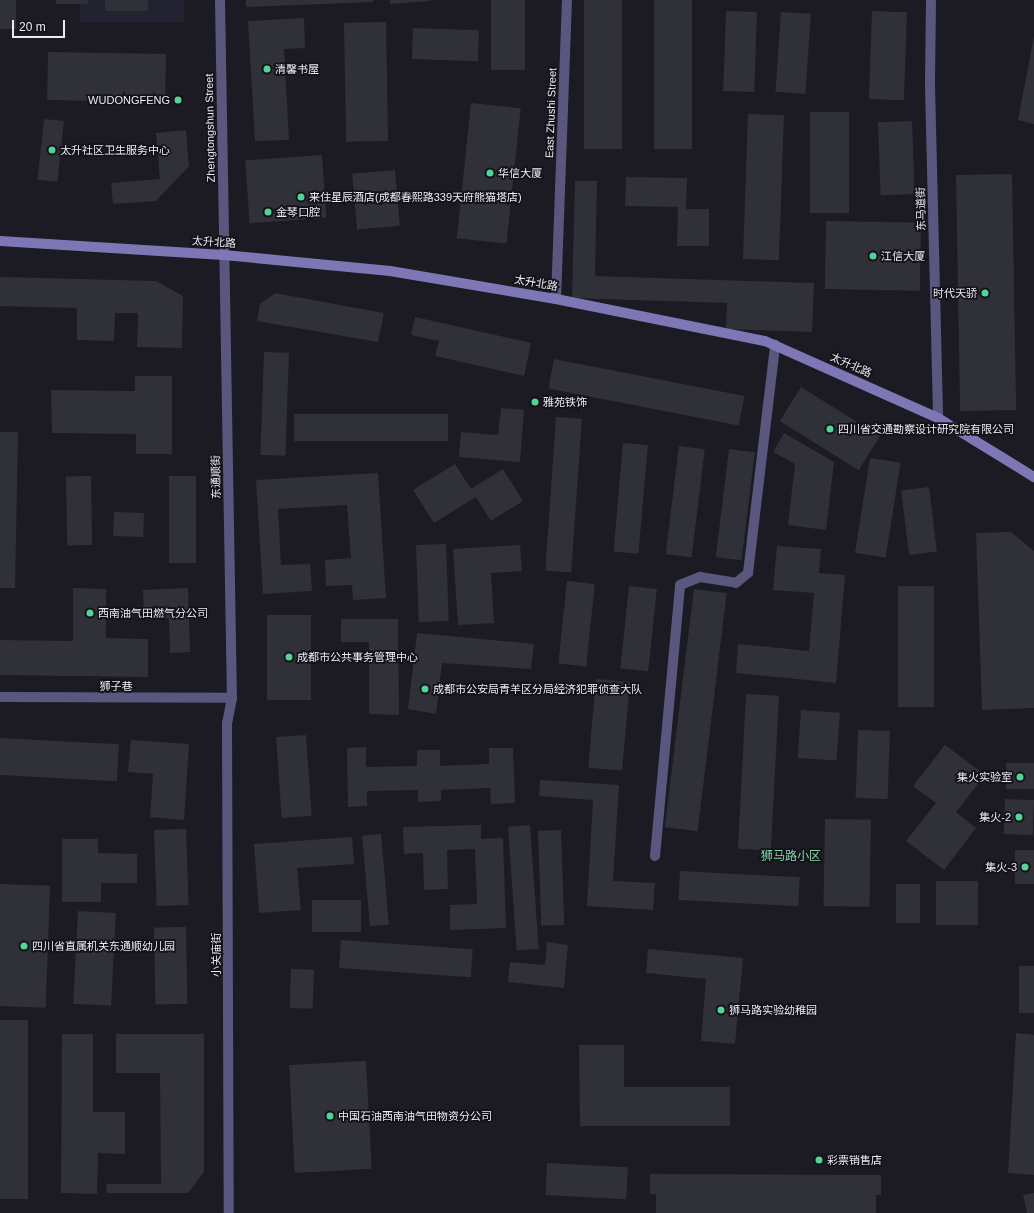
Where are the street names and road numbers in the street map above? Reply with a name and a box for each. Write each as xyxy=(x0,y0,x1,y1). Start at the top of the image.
street label: East Zhushi Street xyxy=(543,68,559,158)
street label: Zhengtongshun Street xyxy=(202,73,218,183)
street label: 东马道街 xyxy=(914,187,928,231)
street label: 太升北路 xyxy=(192,234,236,250)
street label: 太升北路 xyxy=(513,273,559,293)
street label: 太升北路 xyxy=(828,350,874,380)
street label: 东通顺街 xyxy=(209,455,223,499)
street label: 狮子巷 xyxy=(100,679,132,693)
street label: 小关庙街 xyxy=(209,933,223,977)

